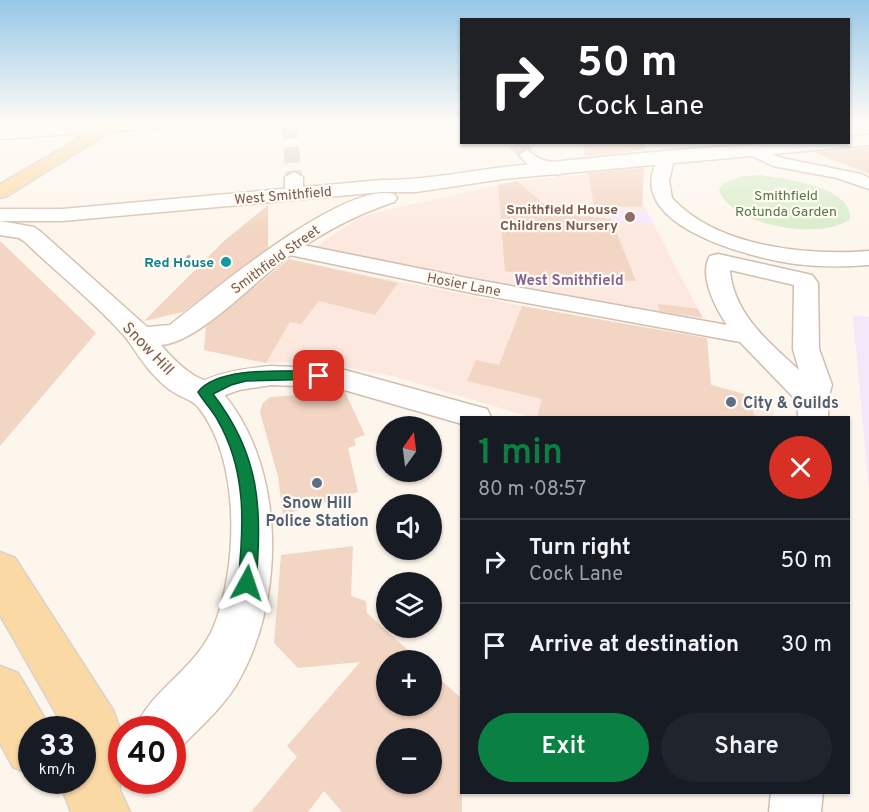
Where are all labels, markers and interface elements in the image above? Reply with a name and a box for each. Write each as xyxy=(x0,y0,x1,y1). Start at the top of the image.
text: 50 m xyxy=(577,38,678,91)
icon: right xyxy=(478,42,556,120)
text: Cock Lane xyxy=(577,90,704,124)
street label: West Smithfield xyxy=(234,184,333,209)
park label: Smithfield Rotunda Garden xyxy=(735,188,837,221)
place label: Smithfield House Childrens Nursery xyxy=(500,202,618,235)
marker: Smithfield House Childrens Nursery xyxy=(623,210,637,224)
street label: Smithfield Street xyxy=(228,222,324,298)
place label: Red House xyxy=(144,255,214,272)
marker: Red House xyxy=(219,255,233,269)
street label: Hosier Lane xyxy=(425,270,502,301)
district label: West Smithfield xyxy=(514,272,624,291)
street label: Snow Hill xyxy=(117,319,178,380)
pin xyxy=(293,350,344,401)
icon: arrive xyxy=(302,359,335,392)
place label: City & Guilds xyxy=(743,394,839,414)
marker: City & Guilds xyxy=(724,395,738,409)
north arrow xyxy=(376,416,442,482)
map controls xyxy=(376,416,442,794)
text: 1 min xyxy=(478,431,563,477)
button: close xyxy=(769,436,832,499)
marker: Snow Hill Police Station xyxy=(310,476,324,490)
text: 80 m · 08:57 xyxy=(478,477,586,503)
place label: Snow Hill Police Station xyxy=(265,494,369,532)
button: sound xyxy=(376,494,442,560)
text: Turn right xyxy=(529,535,631,562)
icon: right xyxy=(478,545,511,578)
text: 50 m xyxy=(780,548,832,575)
position arrow xyxy=(215,551,279,615)
text: Cock Lane xyxy=(529,562,623,588)
button: layers xyxy=(376,572,442,638)
icon: arrive xyxy=(478,629,511,662)
text: Arrive at destination xyxy=(529,632,739,659)
text: 30 m xyxy=(781,632,832,659)
button: + xyxy=(376,650,442,716)
button: Exit xyxy=(478,713,649,782)
button: Share xyxy=(661,713,832,782)
speed limit sign: 40 xyxy=(108,716,186,794)
button: − xyxy=(376,728,442,794)
text: 33 xyxy=(39,729,75,766)
text: km/h xyxy=(39,761,75,780)

